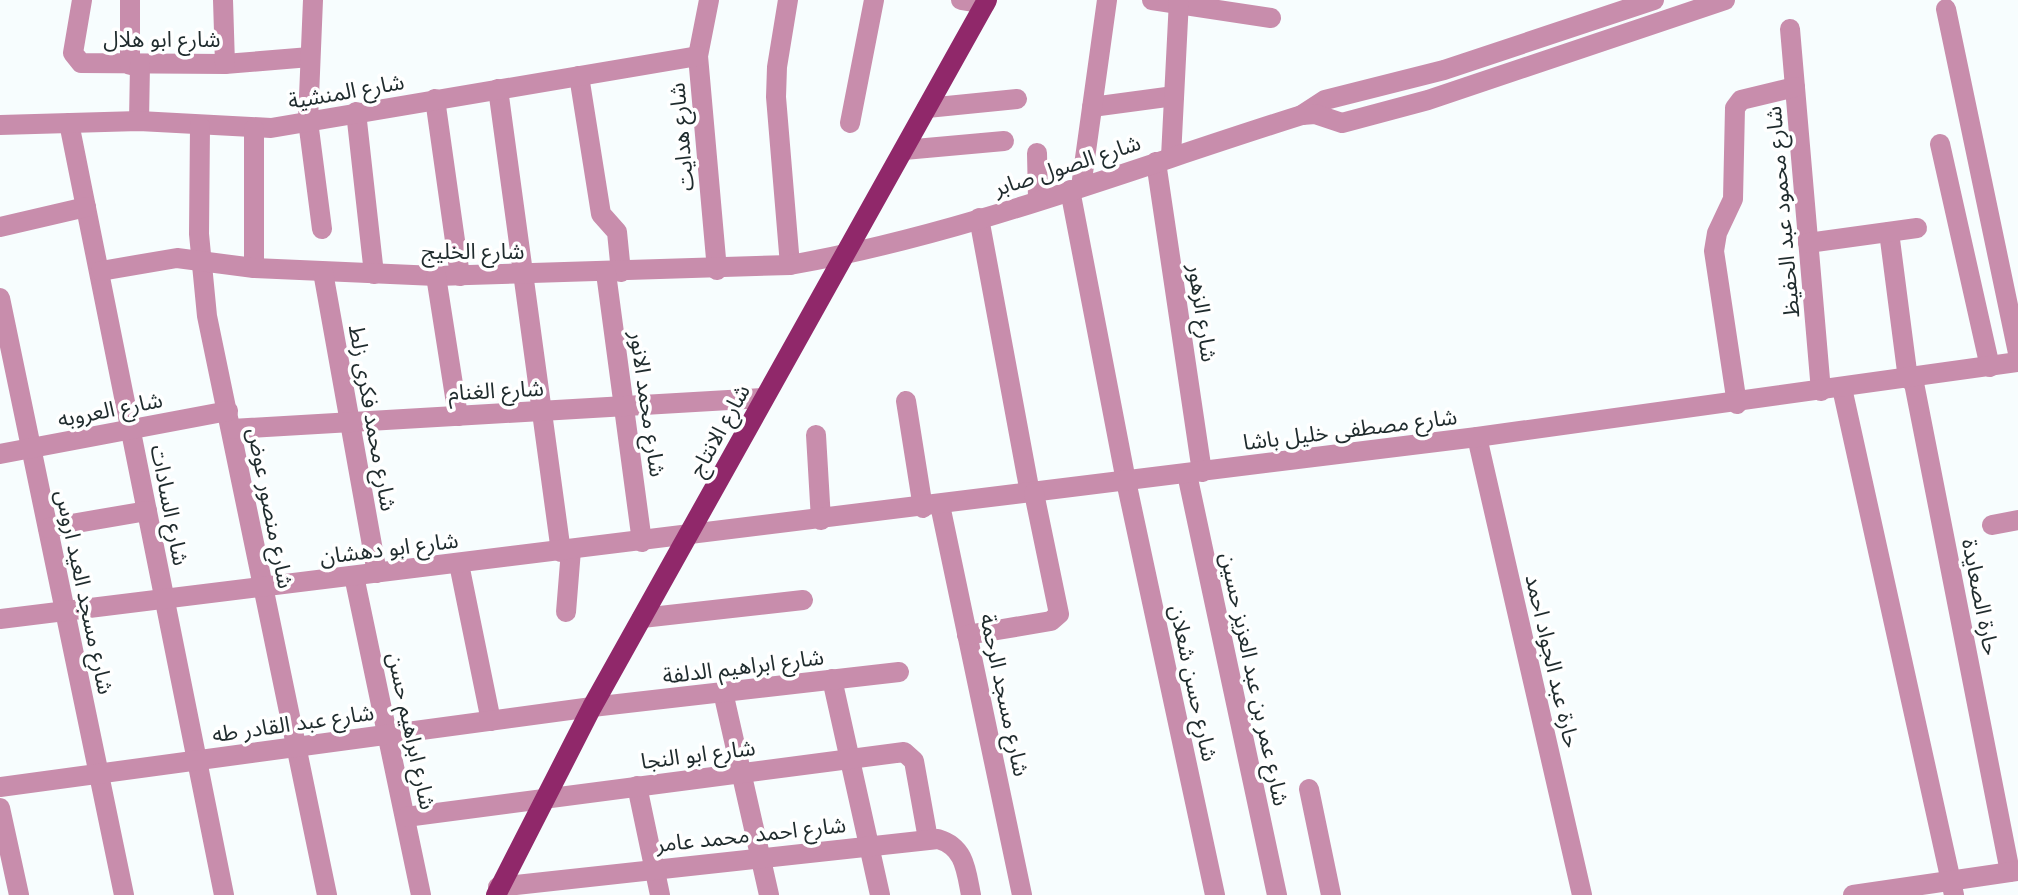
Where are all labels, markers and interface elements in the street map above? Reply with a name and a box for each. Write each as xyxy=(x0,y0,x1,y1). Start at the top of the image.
street label: شارع ابو هلال xyxy=(103,25,221,56)
street label: شارع المنشية xyxy=(286,67,407,118)
street label: شارع هدايت xyxy=(662,81,703,192)
street label: شارع محمود عبد الحفيظ xyxy=(1759,105,1808,319)
street label: شارع الصول صابر xyxy=(989,128,1145,205)
street label: شارع الخليج xyxy=(422,237,524,268)
street label: شارع الزهور xyxy=(1179,261,1224,364)
street label: شارع محمد فكرى زلط xyxy=(340,323,403,514)
street label: شارع محمد الانور xyxy=(621,328,672,479)
street label: شارع الغنام xyxy=(447,374,545,409)
street label: شارع الانتاج xyxy=(682,379,758,483)
street label: شارع العروبه xyxy=(55,385,165,436)
street label: شارع مصطفى خليل باشا xyxy=(1241,402,1459,459)
street label: شارع منصور عوض xyxy=(239,425,300,591)
street label: شارع السادات xyxy=(142,442,195,568)
street label: شارع مسجد العيد اروس xyxy=(47,487,120,698)
street label: شارع ابو دهشان xyxy=(318,526,460,573)
street label: حارة الصعايدة xyxy=(1956,536,2006,658)
street label: شارع عمر بن عبد العزيز حسين xyxy=(1211,550,1296,809)
street label: حارة عبد الجواد احمد xyxy=(1519,572,1587,750)
street label: شارع حسن شعلان xyxy=(1161,602,1224,764)
street label: شارع مسجد الرحمة xyxy=(971,611,1036,780)
street label: شارع ابراهيم الدلفة xyxy=(661,642,826,693)
street label: شارع ابراهيم حسن xyxy=(379,650,442,813)
street label: شارع عبد القادر طه xyxy=(210,698,376,751)
street label: شارع ابو النجا xyxy=(639,733,757,778)
street label: شارع احمد محمد عامر xyxy=(654,810,848,861)

